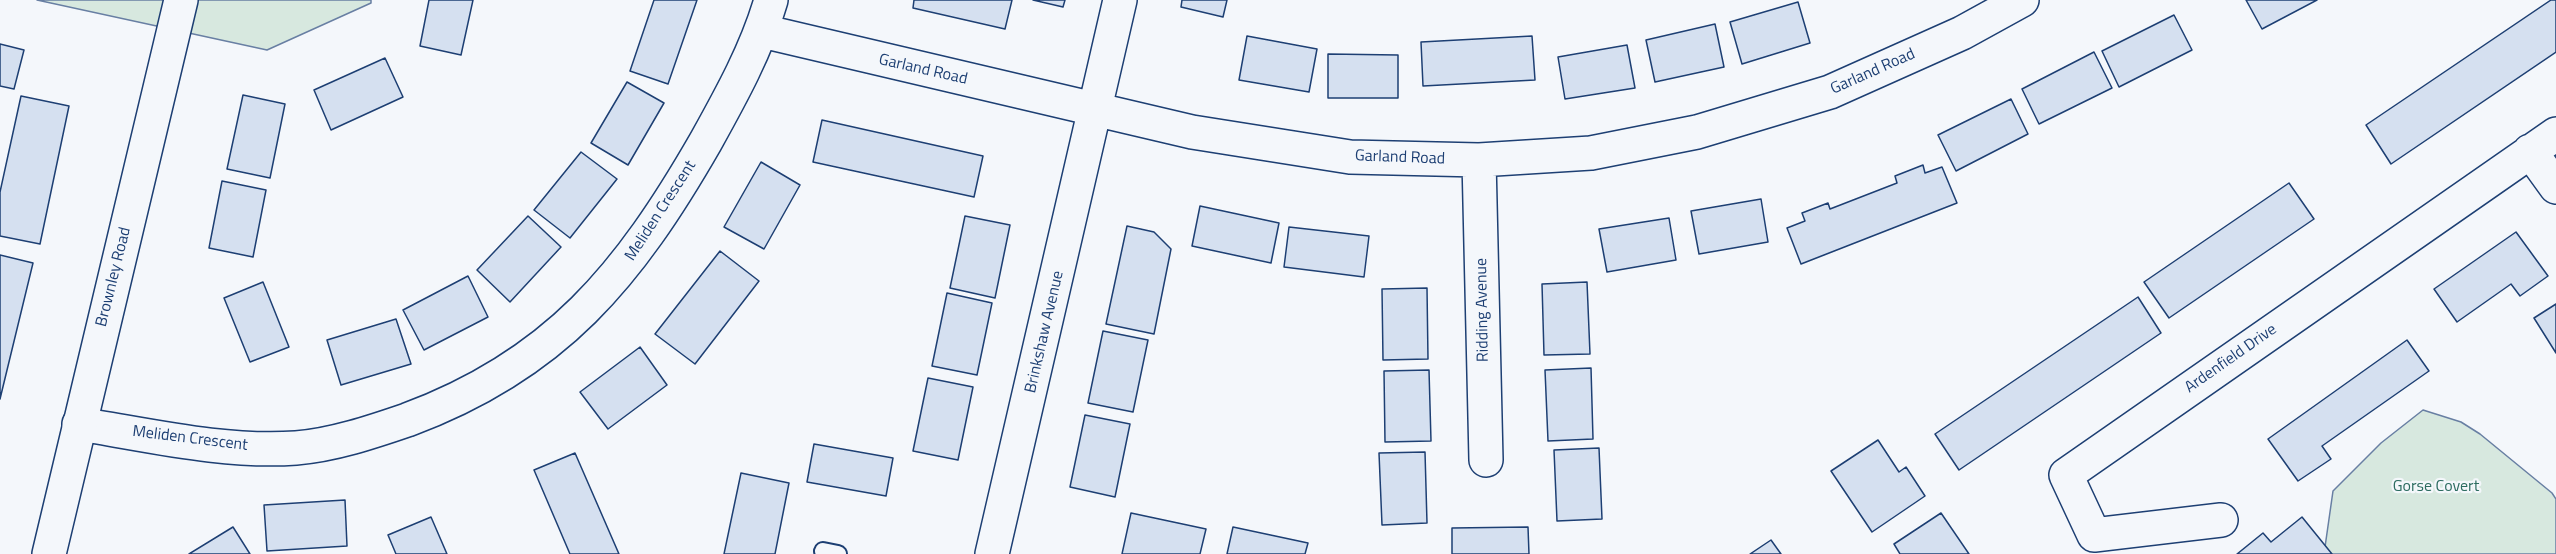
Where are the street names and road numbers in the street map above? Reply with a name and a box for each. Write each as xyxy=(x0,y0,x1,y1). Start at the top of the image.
street label: Garland Road xyxy=(1828,45,1918,99)
street label: Garland Road xyxy=(877,50,969,90)
street label: Garland Road xyxy=(1355,147,1445,169)
street label: Meliden Crescent xyxy=(621,157,701,265)
street label: Brownley Road xyxy=(92,225,136,329)
street label: Ridding Avenue xyxy=(1472,258,1494,362)
street label: Brinkshaw Avenue xyxy=(1022,269,1068,395)
street label: Ardenfield Drive xyxy=(2181,320,2281,398)
street label: Meliden Crescent xyxy=(131,422,249,456)

